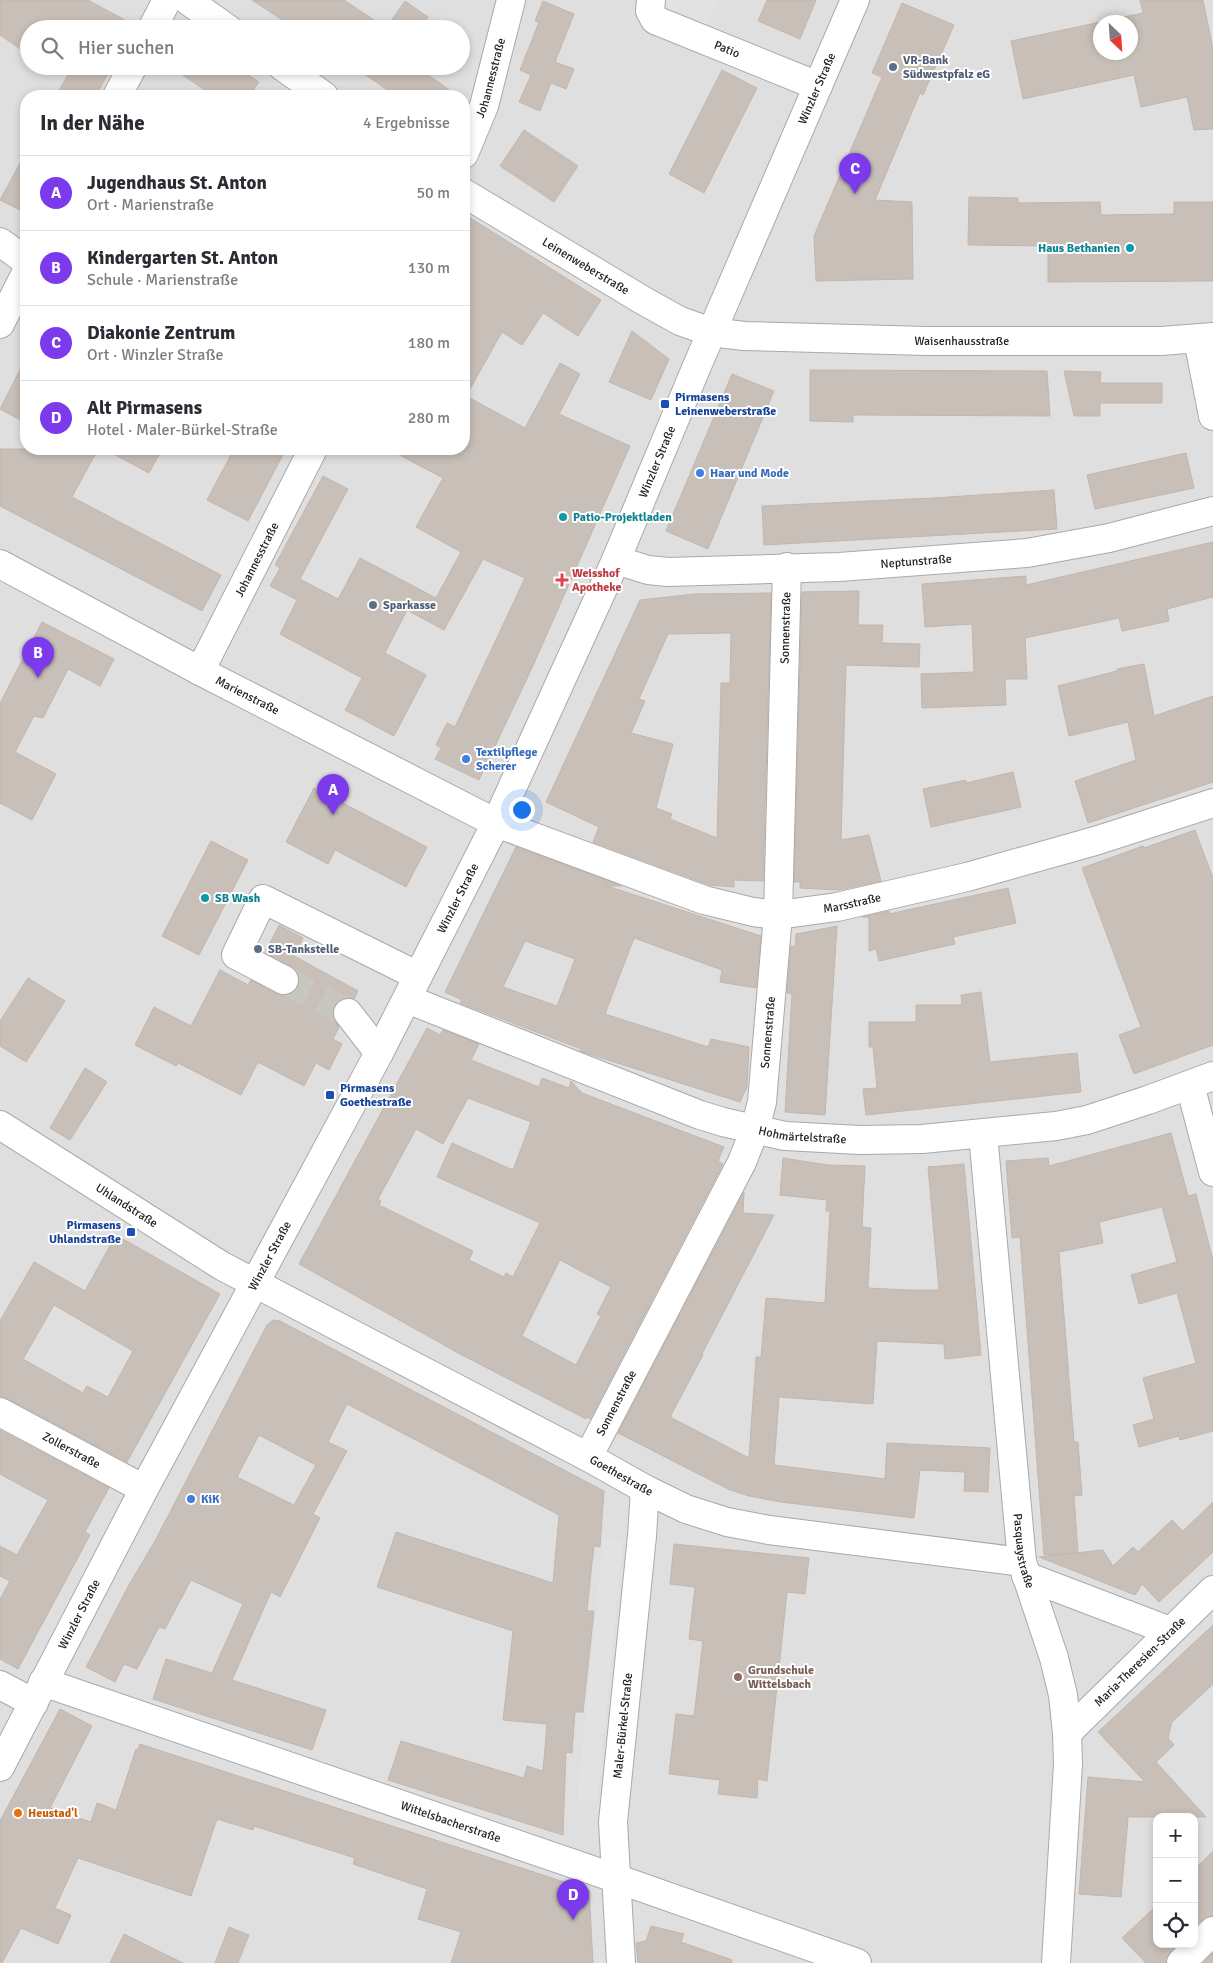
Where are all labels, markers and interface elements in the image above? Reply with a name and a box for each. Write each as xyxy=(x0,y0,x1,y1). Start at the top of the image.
north arrow xyxy=(1093,15,1138,60)
search box xyxy=(20,20,470,75)
icon: search xyxy=(38,34,66,62)
text: Hier suchen xyxy=(78,36,174,60)
street label: Johannesstraße xyxy=(472,36,509,120)
street label: Patio xyxy=(712,37,742,61)
street label: Winzler Straße xyxy=(795,50,839,127)
place label: VR-Bank Südwestpfalz eG xyxy=(903,53,990,82)
marker: VR-Bank Südwestpfalz eG xyxy=(887,61,899,73)
text: In der Nähe xyxy=(40,110,145,136)
text: 4 Ergebnisse xyxy=(363,113,450,133)
pin: C xyxy=(839,153,871,194)
text: Jugendhaus St. Anton xyxy=(87,171,267,195)
text: A xyxy=(51,183,61,203)
text: 50 m xyxy=(416,183,450,203)
text: Ort · Marienstraße xyxy=(87,195,214,215)
street label: Leinenweberstraße xyxy=(539,234,632,298)
place label: Haus Bethanien xyxy=(1038,241,1120,256)
marker: Haus Bethanien xyxy=(1124,242,1136,254)
text: Kindergarten St. Anton xyxy=(87,246,278,270)
text: B xyxy=(51,258,61,278)
text: 130 m xyxy=(408,258,450,278)
text: Schule · Marienstraße xyxy=(87,270,238,290)
text: Diakonie Zentrum xyxy=(87,321,235,345)
text: C xyxy=(51,333,61,353)
text: 180 m xyxy=(408,333,450,353)
street label: Waisenhausstraße xyxy=(914,333,1009,349)
text: Ort · Winzler Straße xyxy=(87,345,223,365)
place label: Pirmasens Leinenweberstraße xyxy=(675,390,776,419)
text: Alt Pirmasens xyxy=(87,396,202,420)
marker: Pirmasens Leinenweberstraße xyxy=(659,398,671,410)
text: D xyxy=(51,408,61,428)
text: 280 m xyxy=(408,408,450,428)
text: Hotel · Maler-Bürkel-Straße xyxy=(87,420,278,440)
street label: Winzler Straße xyxy=(635,423,679,500)
place label: Haar und Mode xyxy=(710,466,789,481)
marker: Haar und Mode xyxy=(694,467,706,479)
place label: Patio-Projektladen xyxy=(573,510,672,525)
marker: Patio-Projektladen xyxy=(557,511,569,523)
street label: Johannesstraße xyxy=(231,520,282,600)
street label: Neptunstraße xyxy=(880,551,952,571)
place label: Weisshof Apotheke xyxy=(572,566,621,595)
marker: Weisshof Apotheke xyxy=(556,574,568,586)
street label: Sonnenstraße xyxy=(777,592,794,664)
place label: Sparkasse xyxy=(383,598,436,613)
marker: Sparkasse xyxy=(367,599,379,611)
pin: B xyxy=(22,637,54,678)
street label: Marienstraße xyxy=(213,673,282,718)
place label: Textilpflege Scherer xyxy=(476,745,537,774)
marker: Textilpflege Scherer xyxy=(460,753,472,765)
pin: A xyxy=(317,774,349,815)
your location xyxy=(509,797,535,823)
street label: Winzler Straße xyxy=(434,861,482,936)
street label: Marsstraße xyxy=(822,890,882,916)
place label: SB Wash xyxy=(215,891,261,906)
marker: SB Wash xyxy=(199,892,211,904)
place label: SB-Tankstelle xyxy=(268,942,339,957)
marker: SB-Tankstelle xyxy=(252,943,264,955)
street label: Sonnenstraße xyxy=(757,996,778,1069)
place label: Pirmasens Goethestraße xyxy=(340,1081,412,1110)
marker: Pirmasens Goethestraße xyxy=(324,1089,336,1101)
street label: Hohmärtelstraße xyxy=(757,1123,847,1147)
street label: Uhlandstraße xyxy=(93,1180,160,1231)
place label: Pirmasens Uhlandstraße xyxy=(49,1218,122,1247)
street label: Winzler Straße xyxy=(245,1218,294,1293)
marker: Pirmasens Uhlandstraße xyxy=(125,1226,137,1238)
street label: Sonnenstraße xyxy=(593,1368,640,1438)
street label: Zollerstraße xyxy=(40,1429,103,1472)
street label: Goethestraße xyxy=(587,1452,655,1499)
place label: KiK xyxy=(201,1492,220,1507)
marker: KiK xyxy=(185,1493,197,1505)
street label: Pasquaystraße xyxy=(1010,1513,1038,1590)
street label: Winzler Straße xyxy=(55,1577,103,1652)
street label: Maria-Theresien-Straße xyxy=(1091,1614,1189,1710)
place label: Grundschule Wittelsbach xyxy=(748,1663,814,1692)
marker: Grundschule Wittelsbach xyxy=(732,1671,744,1683)
street label: Maler-Bürkel-Straße xyxy=(610,1672,636,1779)
street label: Wittelsbacherstraße xyxy=(399,1798,503,1846)
place label: Heustad'l xyxy=(28,1806,78,1821)
marker: Heustad'l xyxy=(12,1807,24,1819)
map controls xyxy=(1153,1813,1198,1948)
button: + xyxy=(1153,1813,1198,1858)
button: − xyxy=(1153,1858,1198,1903)
pin: D xyxy=(557,1879,589,1920)
button: locate xyxy=(1153,1903,1198,1948)

